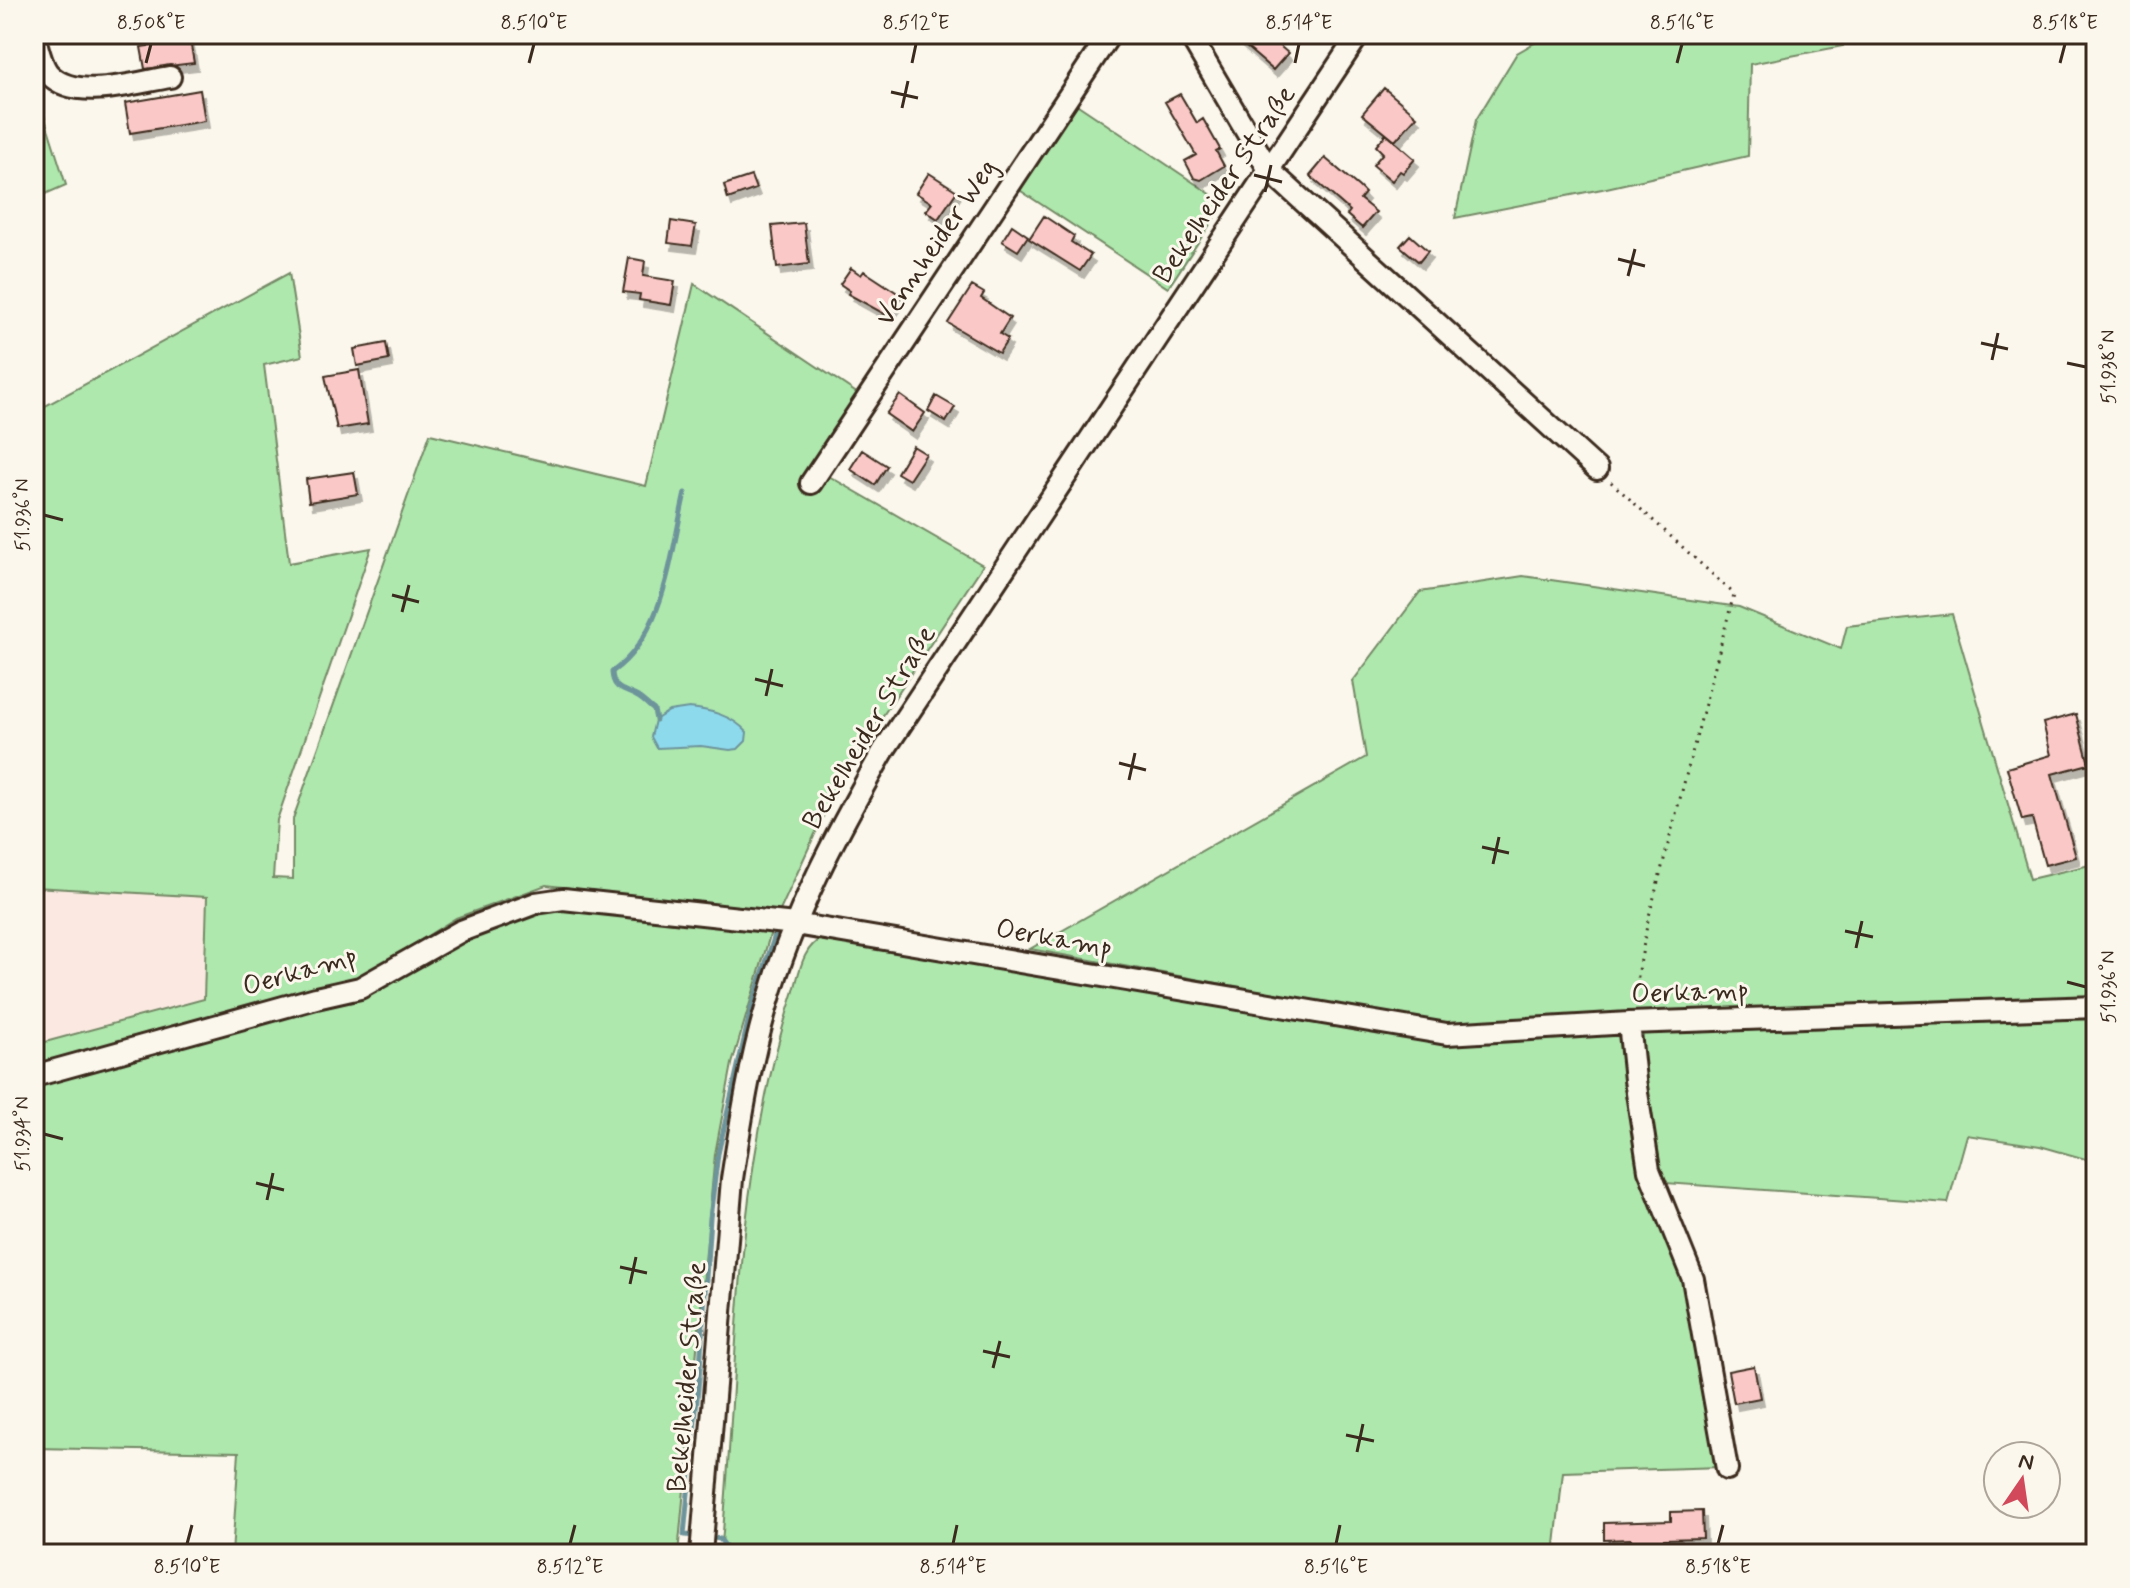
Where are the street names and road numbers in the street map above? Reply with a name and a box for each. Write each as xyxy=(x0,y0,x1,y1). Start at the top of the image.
street label: Bekelheider Straße xyxy=(1145,79,1305,291)
street label: Vennheider Weg xyxy=(867,152,1007,334)
street label: Bekelheider Straße xyxy=(794,619,946,837)
street label: Oerkamp xyxy=(993,911,1115,967)
street label: Oerkamp xyxy=(238,938,362,1006)
street label: Oerkamp xyxy=(1631,972,1749,1014)
street label: Bekelheider Straße xyxy=(659,1260,717,1494)

